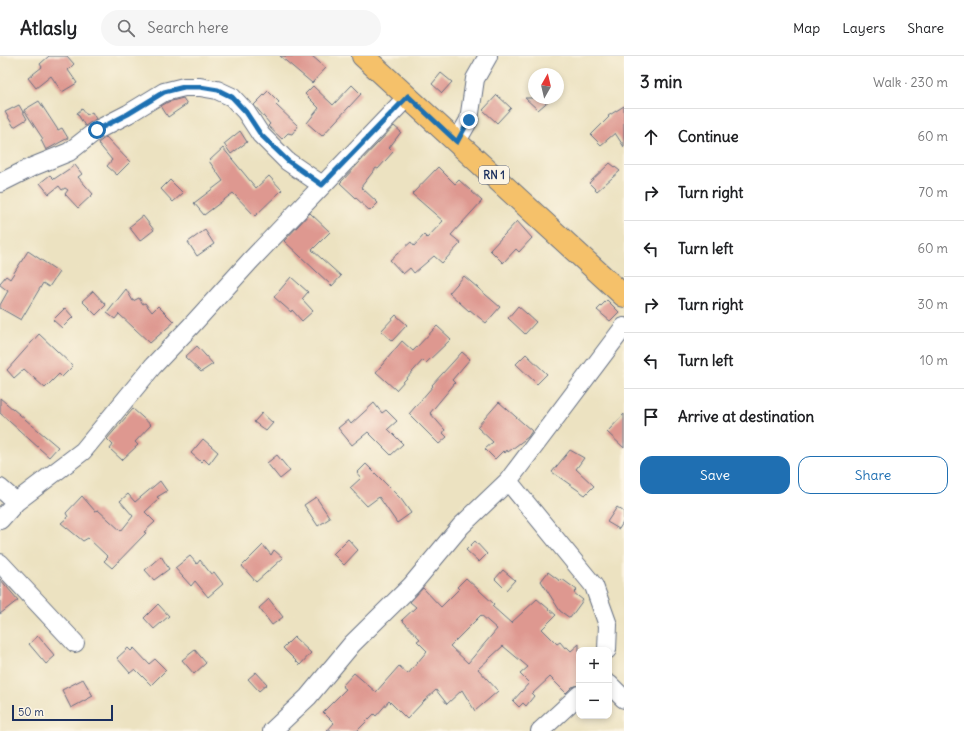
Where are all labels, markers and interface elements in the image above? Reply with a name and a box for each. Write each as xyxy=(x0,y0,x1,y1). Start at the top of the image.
search box xyxy=(101,10,381,46)
text: Atlasly xyxy=(20,16,77,40)
icon: search xyxy=(115,17,137,39)
text: Search here xyxy=(147,18,229,37)
text: Map xyxy=(793,19,820,37)
text: Layers xyxy=(842,19,885,37)
text: Share xyxy=(907,19,944,37)
north arrow xyxy=(528,68,564,104)
text: 3 min xyxy=(640,71,682,93)
text: Walk · 230 m xyxy=(873,74,948,91)
route end xyxy=(460,111,478,129)
route start xyxy=(88,121,106,139)
icon: ahead xyxy=(640,126,662,148)
text: Continue xyxy=(678,127,739,146)
text: 60 m xyxy=(917,128,948,145)
road number: RN 1 xyxy=(479,166,509,184)
icon: right xyxy=(640,182,662,204)
text: Turn right xyxy=(678,183,743,202)
text: 70 m xyxy=(919,184,948,201)
icon: left xyxy=(640,238,662,260)
text: Turn left xyxy=(678,239,733,258)
text: 60 m xyxy=(917,240,948,257)
icon: right xyxy=(640,294,662,316)
text: Turn right xyxy=(678,295,743,314)
text: 30 m xyxy=(918,296,948,313)
icon: left xyxy=(640,350,662,372)
text: Turn left xyxy=(678,351,733,370)
text: 10 m xyxy=(920,352,948,369)
icon: arrive xyxy=(640,406,662,428)
text: Arrive at destination xyxy=(678,407,814,426)
button: Save xyxy=(640,456,790,494)
button: Share xyxy=(798,456,948,494)
map controls xyxy=(576,647,612,719)
button: + xyxy=(576,647,612,683)
button: − xyxy=(576,683,612,719)
scale bar xyxy=(12,703,113,722)
text: 50 m xyxy=(18,705,44,719)

